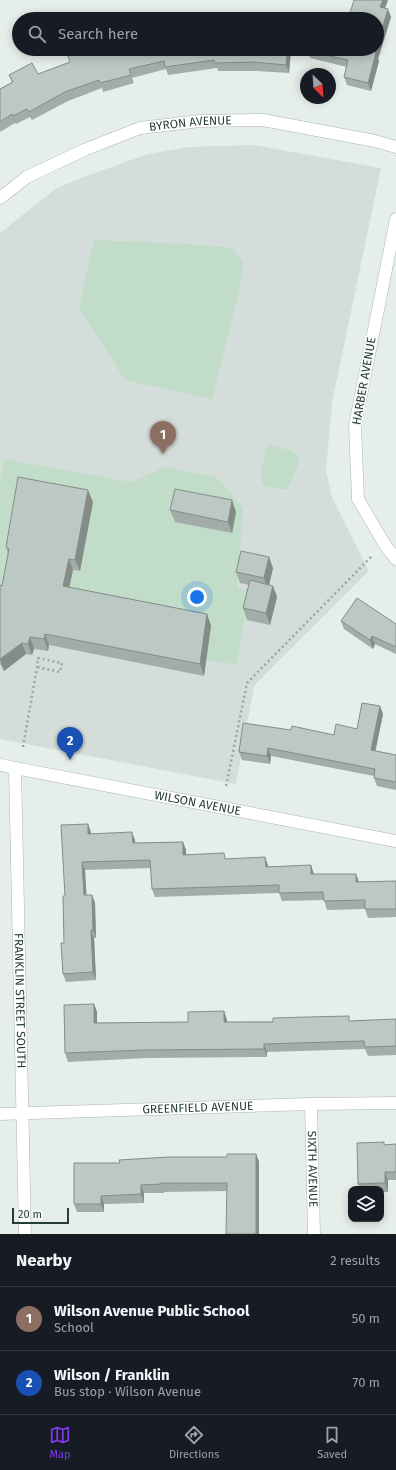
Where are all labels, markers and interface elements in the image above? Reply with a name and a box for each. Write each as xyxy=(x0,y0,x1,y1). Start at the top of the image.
search box xyxy=(12,12,384,56)
icon: search xyxy=(26,23,48,45)
text: Search here xyxy=(58,25,138,43)
north arrow xyxy=(300,68,336,104)
street label: BYRON AVENUE xyxy=(148,113,232,134)
street label: HARBER AVENUE xyxy=(349,336,379,426)
pin: 1 xyxy=(150,421,176,454)
your location xyxy=(187,587,207,607)
pin: 2 xyxy=(57,727,83,760)
street label: WILSON AVENUE xyxy=(153,788,242,818)
street label: FRANKLIN STREET SOUTH xyxy=(12,933,28,1069)
street label: GREENFIELD AVENUE xyxy=(142,1099,254,1116)
street label: SIXTH AVENUE xyxy=(305,1131,320,1207)
map controls xyxy=(348,1186,384,1222)
button: layers xyxy=(348,1186,384,1222)
scale bar xyxy=(12,1206,69,1225)
text: 20 m xyxy=(18,1208,42,1221)
text: Nearby xyxy=(16,1250,71,1271)
text: 2 results xyxy=(330,1253,380,1268)
text: Wilson Avenue Public School xyxy=(54,1302,249,1320)
text: 1 xyxy=(26,1311,32,1326)
text: 50 m xyxy=(352,1311,380,1326)
text: School xyxy=(54,1320,94,1335)
text: Wilson / Franklin xyxy=(54,1366,170,1384)
text: 2 xyxy=(26,1375,32,1390)
text: 70 m xyxy=(353,1375,380,1390)
text: Bus stop · Wilson Avenue xyxy=(54,1384,201,1399)
tab: Map xyxy=(49,1424,71,1461)
tab: Directions xyxy=(169,1424,219,1461)
tab: Saved xyxy=(317,1424,347,1461)

